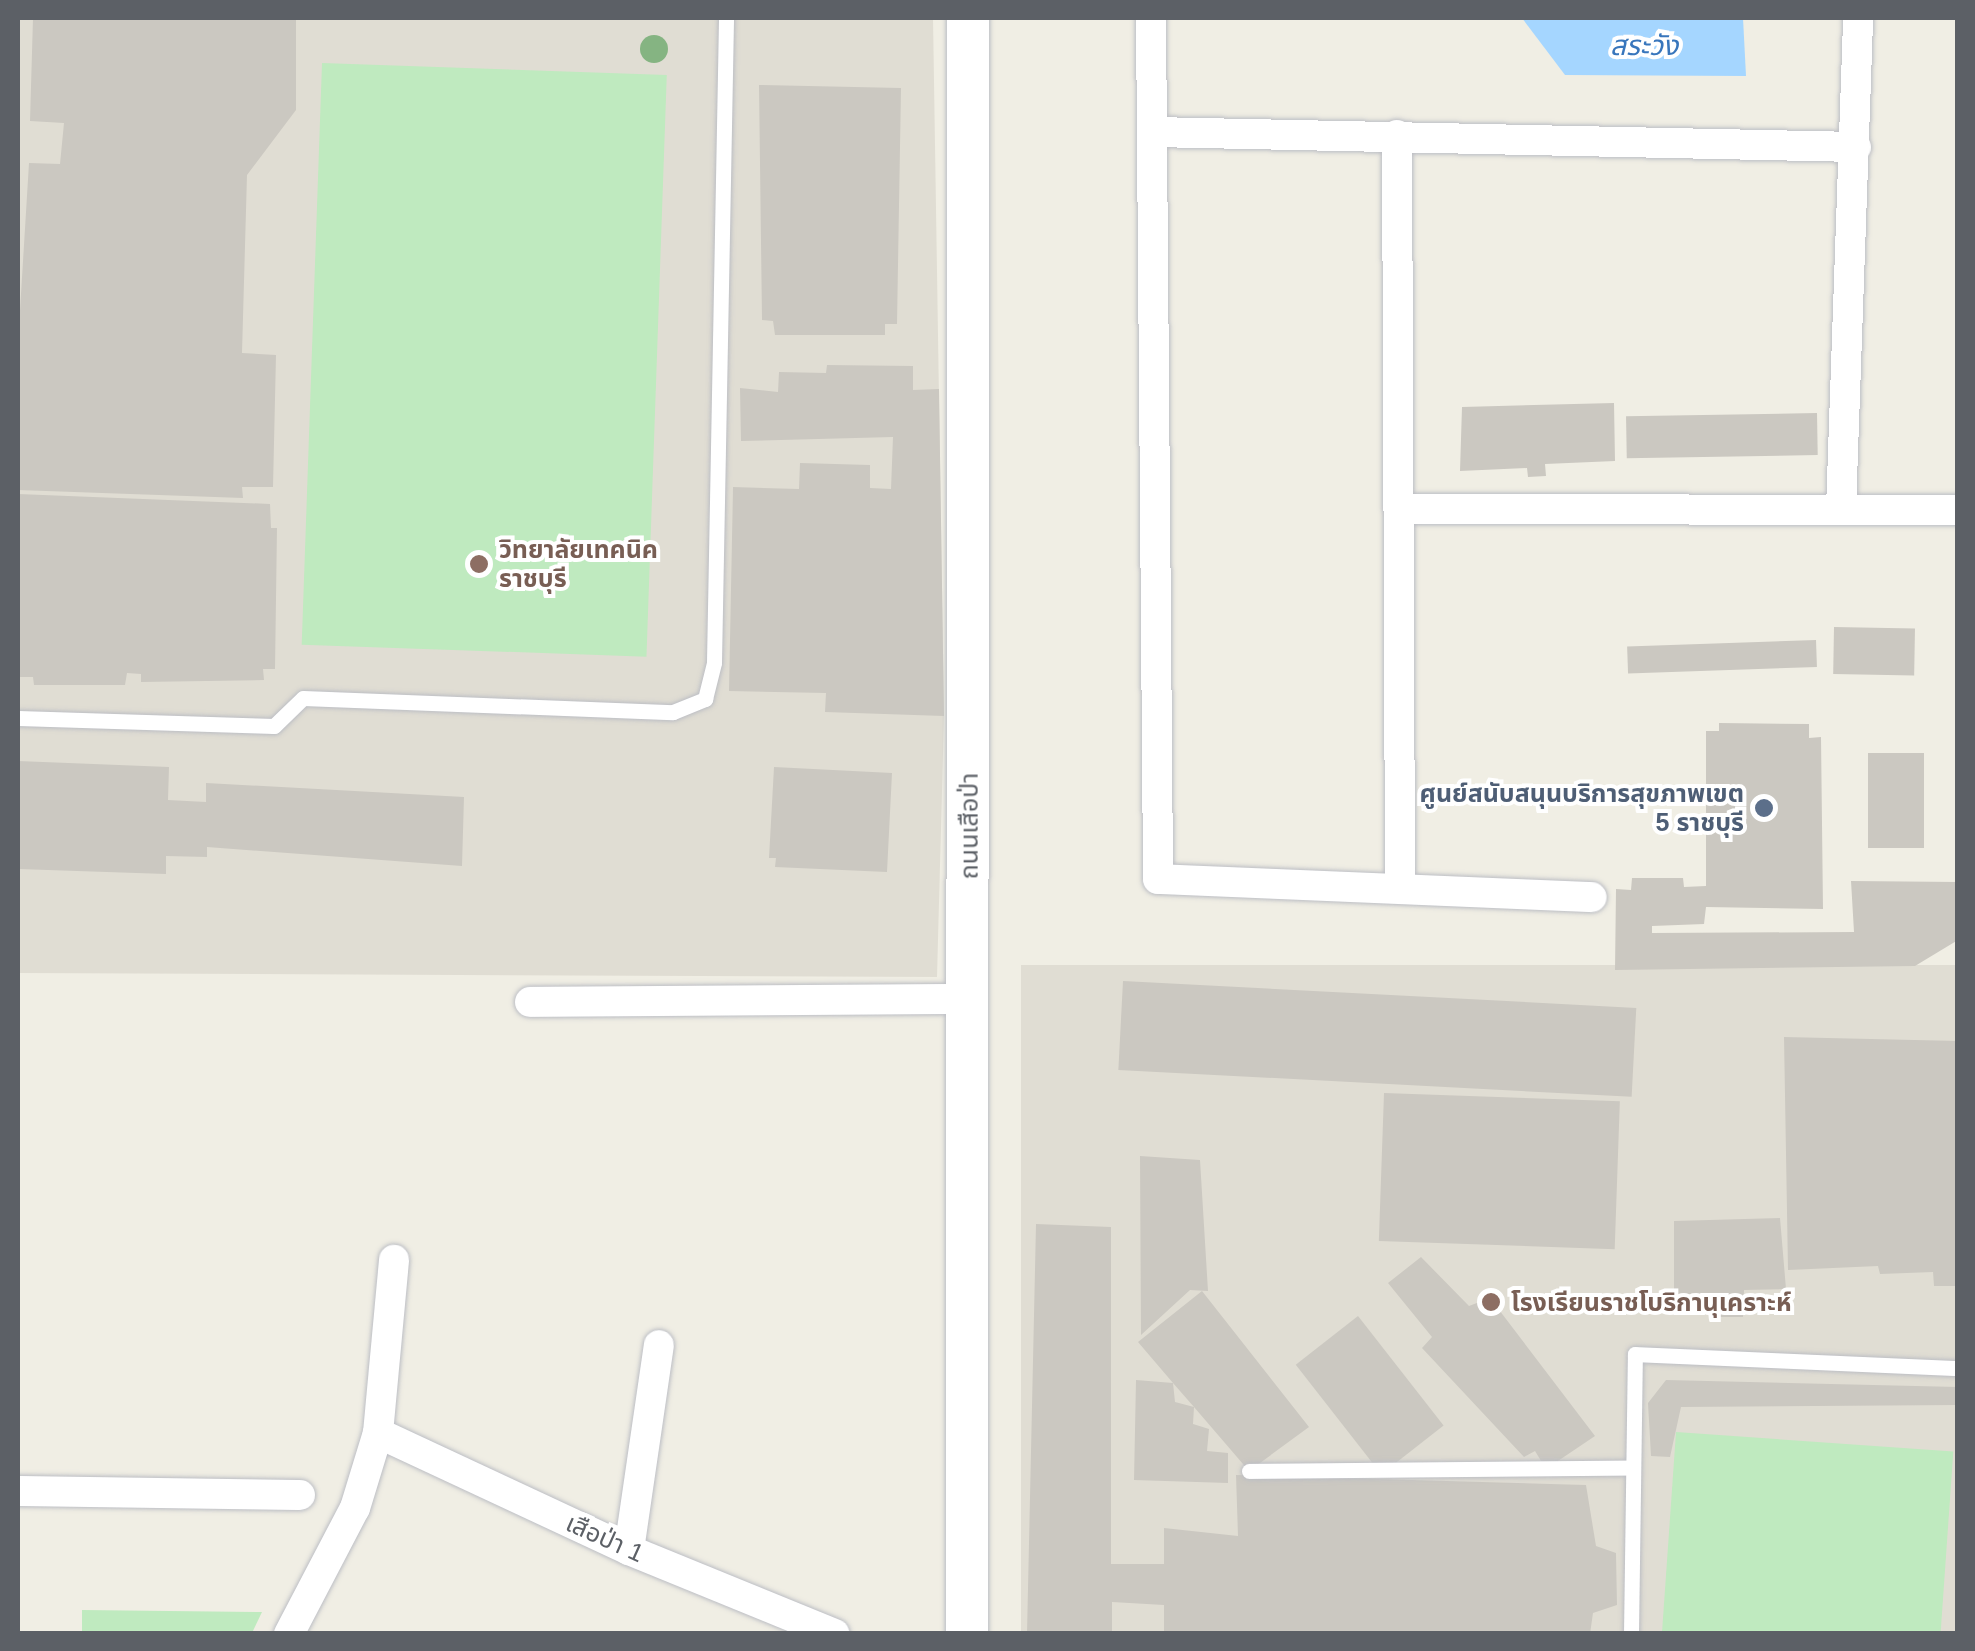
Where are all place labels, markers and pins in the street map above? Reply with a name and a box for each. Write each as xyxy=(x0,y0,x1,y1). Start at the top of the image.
place label: วิทยาลัยเทคนิค ราชบุรี xyxy=(499,535,658,594)
marker: วิทยาลัยเทคนิค ราชบุรี xyxy=(468,553,490,575)
place label: ศูนย์สนับสนุนบริการสุขภาพเขต 5 ราชบุรี xyxy=(1420,779,1744,838)
marker: ศูนย์สนับสนุนบริการสุขภาพเขต 5 ราชบุรี xyxy=(1753,797,1775,819)
place label: โรงเรียนราชโบริกานุเคราะห์ xyxy=(1511,1287,1791,1317)
marker: โรงเรียนราชโบริกานุเคราะห์ xyxy=(1480,1291,1502,1313)

